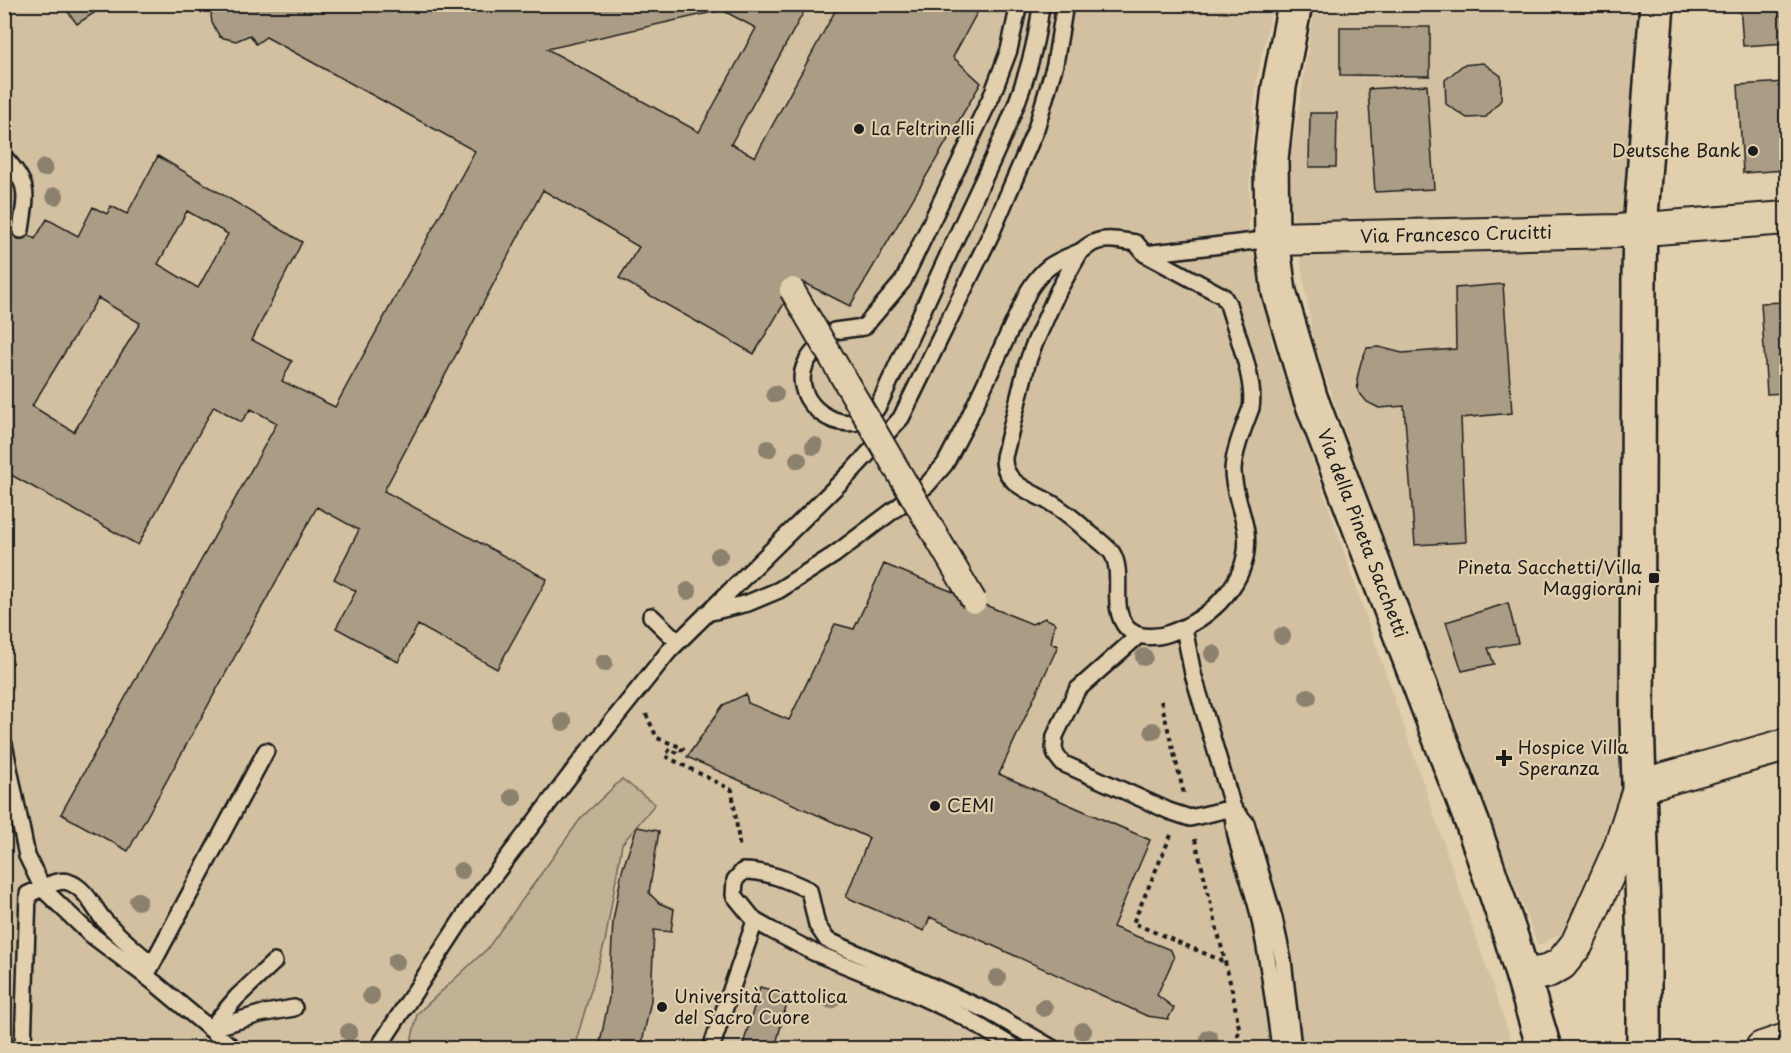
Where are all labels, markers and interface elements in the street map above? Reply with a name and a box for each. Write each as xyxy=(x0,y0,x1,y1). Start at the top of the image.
place label: La Feltrinelli xyxy=(871,114,975,141)
marker: La Feltrinelli xyxy=(852,122,866,136)
place label: Deutsche Bank xyxy=(1612,136,1741,163)
marker: Deutsche Bank xyxy=(1746,144,1760,158)
street label: Via Francesco Crucitti xyxy=(1360,218,1552,249)
street label: Via della Pineta Sacchetti xyxy=(1311,425,1415,641)
place label: Pineta Sacchetti/Villa Maggiorani xyxy=(1457,553,1643,601)
marker: Pineta Sacchetti/Villa Maggiorani xyxy=(1647,571,1661,585)
place label: Hospice Villa Speranza xyxy=(1518,733,1629,781)
marker: Hospice Villa Speranza xyxy=(1495,749,1513,767)
place label: CEMI xyxy=(947,791,995,818)
marker: CEMI xyxy=(928,799,942,813)
place label: Università Cattolica del Sacro Cuore xyxy=(674,982,848,1030)
marker: Università Cattolica del Sacro Cuore xyxy=(655,1000,669,1014)

